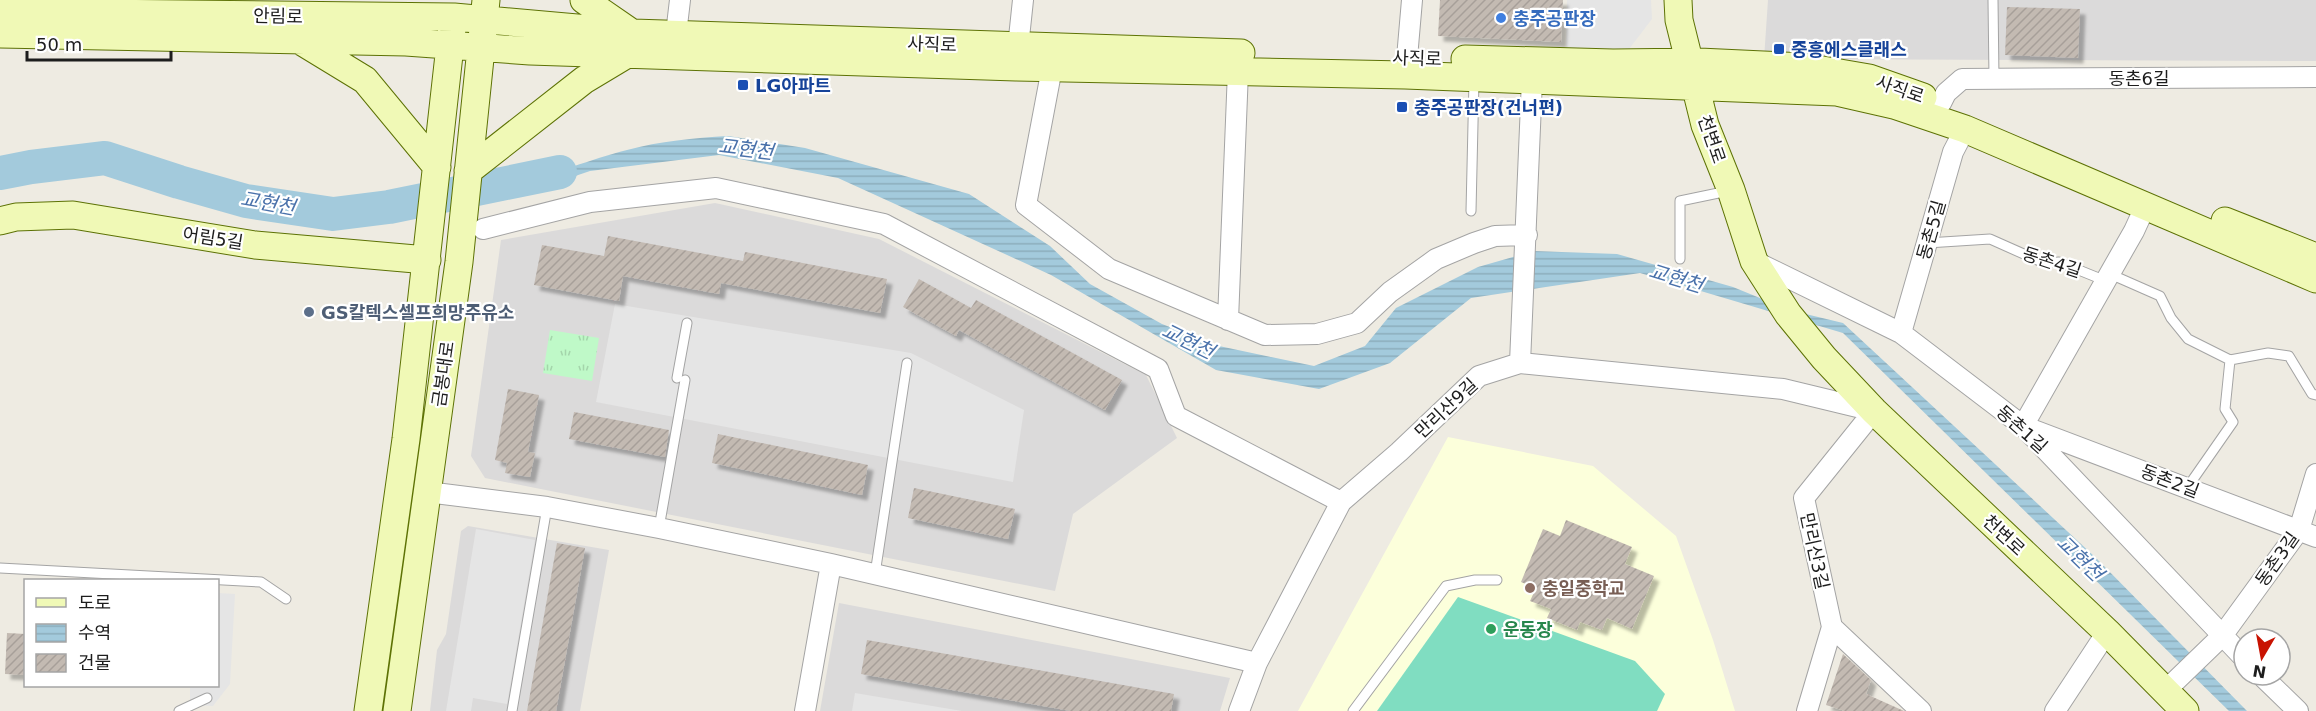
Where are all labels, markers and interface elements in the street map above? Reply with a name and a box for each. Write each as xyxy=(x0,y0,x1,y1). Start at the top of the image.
street label: 안림로 xyxy=(253,5,303,27)
place label: 충주공판장 xyxy=(1513,8,1596,29)
marker: 충주공판장 xyxy=(1494,11,1508,25)
scale bar xyxy=(27,24,171,62)
street label: 사직로 xyxy=(907,33,957,55)
text: 50 m xyxy=(36,34,82,55)
place label: 중흥에스클래스 xyxy=(1791,39,1907,60)
marker: 중흥에스클래스 xyxy=(1772,42,1786,56)
street label: 사직로 xyxy=(1392,47,1442,69)
street label: 동촌6길 xyxy=(2108,68,2170,89)
street label: 사직로 xyxy=(1873,71,1927,107)
place label: LG아파트 xyxy=(755,75,831,96)
marker: LG아파트 xyxy=(736,78,750,92)
place label: 충주공판장(건너편) xyxy=(1414,97,1563,118)
marker: 충주공판장(건너편) xyxy=(1395,100,1409,114)
street label: 천변로 xyxy=(1694,112,1730,166)
water label: 교현천 xyxy=(717,134,777,165)
water label: 교현천 xyxy=(239,186,300,220)
street label: 동촌5길 xyxy=(1912,198,1950,262)
street label: 어림5길 xyxy=(181,223,245,253)
street label: 동촌4길 xyxy=(2020,243,2084,281)
water label: 교현천 xyxy=(1646,258,1708,298)
place label: GS칼텍스셀프희망주유소 xyxy=(321,302,514,323)
marker: GS칼텍스셀프희망주유소 xyxy=(302,305,316,319)
water label: 교현천 xyxy=(1158,318,1220,365)
street label: 금봉대로 xyxy=(428,340,458,408)
street label: 만리산9길 xyxy=(1410,374,1482,442)
street label: 동촌1길 xyxy=(1992,401,2052,457)
street label: 동촌2길 xyxy=(2138,460,2202,502)
street label: 천변로 xyxy=(1979,510,2029,560)
street label: 만리산3길 xyxy=(1797,511,1833,591)
street label: 동촌3길 xyxy=(2251,528,2303,590)
water label: 교현천 xyxy=(2052,530,2110,588)
place label: 충일중학교 xyxy=(1542,578,1625,599)
legend xyxy=(24,579,219,687)
marker: 충일중학교 xyxy=(1523,581,1537,595)
text: 도로 xyxy=(78,592,111,613)
place label: 운동장 xyxy=(1503,619,1553,640)
text: 수역 xyxy=(78,622,111,643)
marker: 운동장 xyxy=(1484,622,1498,636)
north arrow xyxy=(2232,627,2292,687)
text: 건물 xyxy=(78,652,111,673)
text: N xyxy=(2251,661,2268,682)

